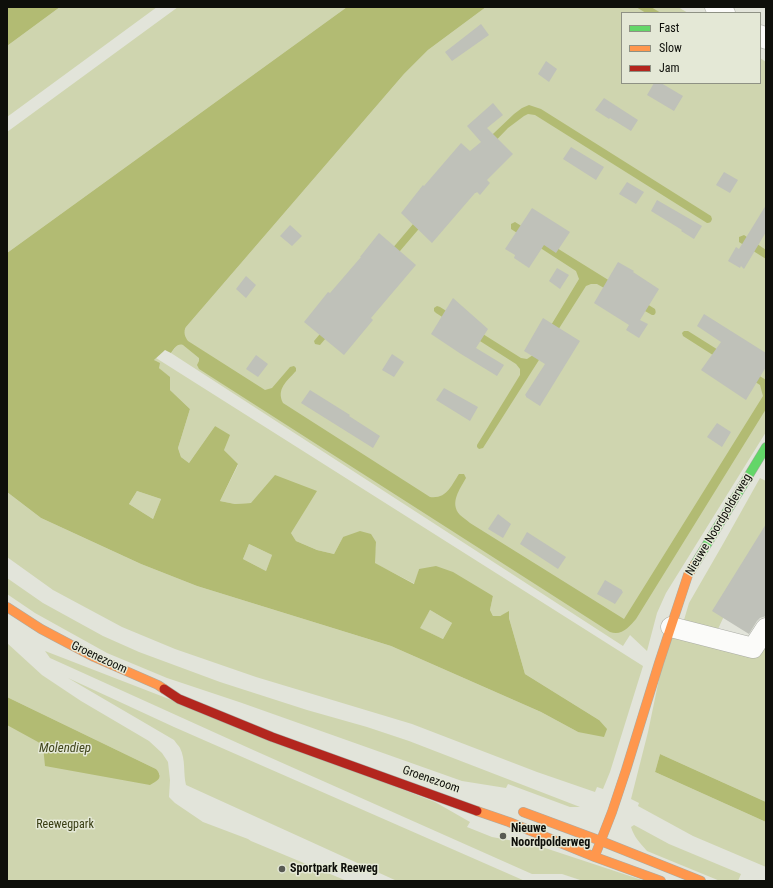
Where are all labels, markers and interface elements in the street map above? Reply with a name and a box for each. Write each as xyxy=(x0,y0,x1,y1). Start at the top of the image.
legend xyxy=(621,12,761,84)
text: Fast xyxy=(659,21,679,35)
text: Slow xyxy=(659,41,682,55)
text: Jam xyxy=(659,61,680,75)
street label: Nieuwe Noordpolderweg xyxy=(683,472,755,578)
street label: Groenezoom xyxy=(69,639,129,677)
water label: Molendiep xyxy=(39,741,91,757)
street label: Groenezoom xyxy=(400,763,462,797)
park label: Reewegpark xyxy=(36,818,94,832)
place label: Nieuwe Noordpolderweg xyxy=(511,822,590,850)
marker: Nieuwe Noordpolderweg xyxy=(498,831,508,841)
place label: Sportpark Reeweg xyxy=(290,862,378,876)
marker: Sportpark Reeweg xyxy=(277,864,287,874)

